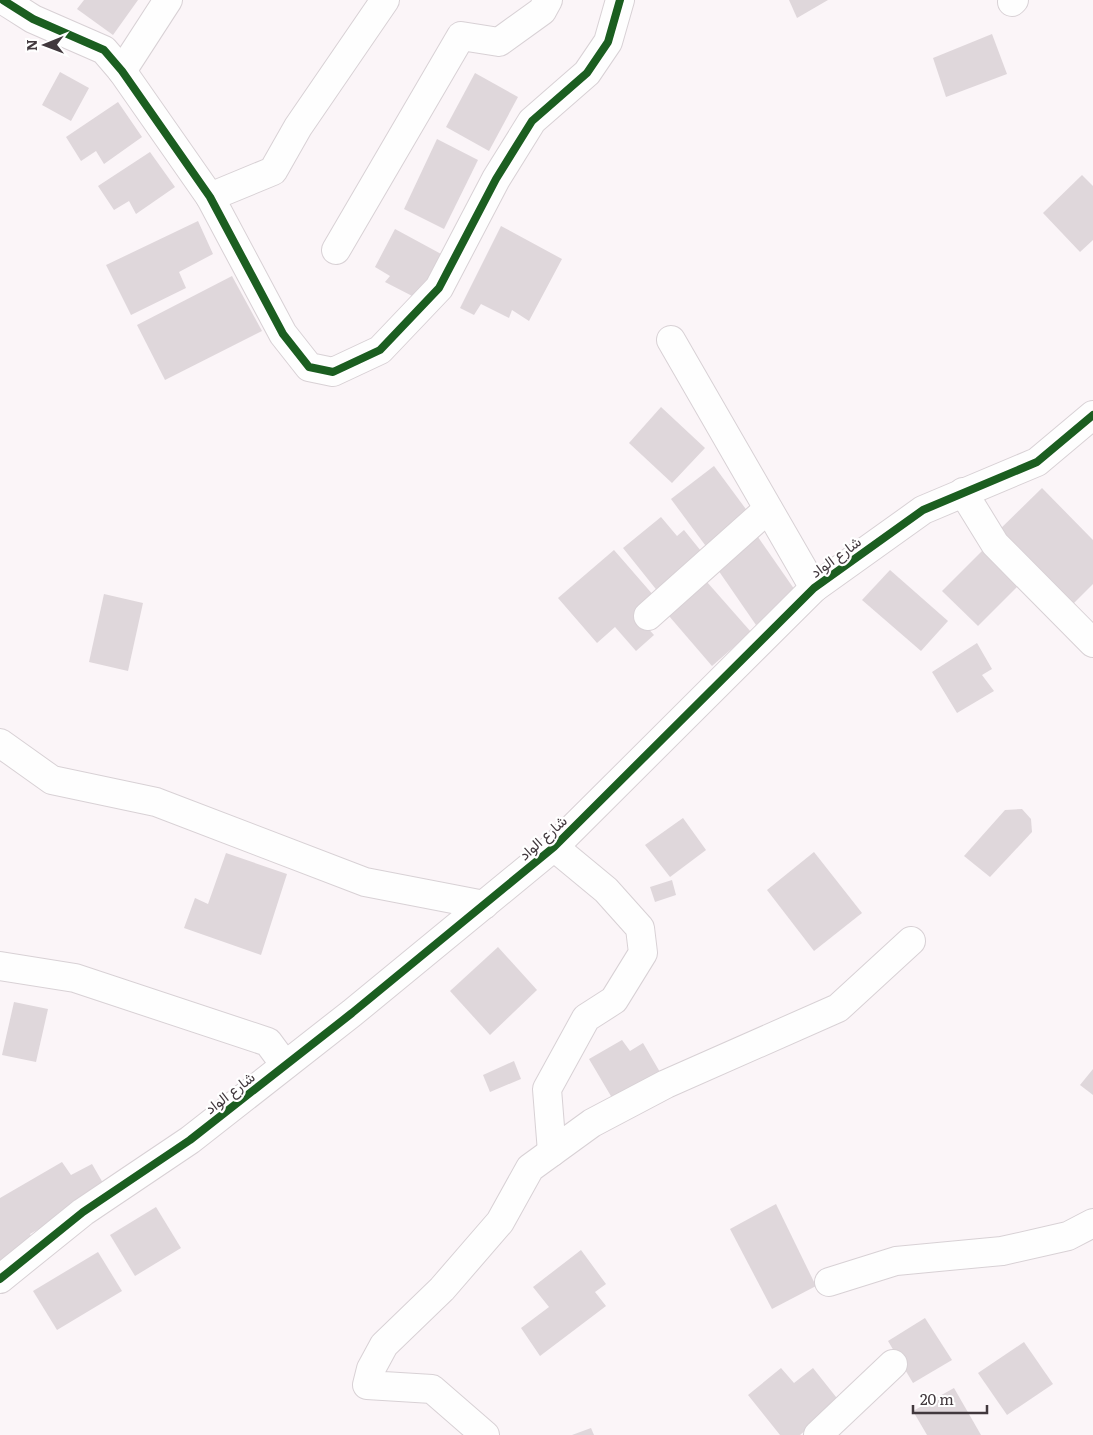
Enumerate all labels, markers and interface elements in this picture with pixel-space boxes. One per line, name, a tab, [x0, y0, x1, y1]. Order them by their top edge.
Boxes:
north arrow	[20, 20, 70, 70]
text: N	[21, 39, 41, 51]
street label: شارع الواد	[805, 529, 866, 583]
street label: شارع الواد	[513, 809, 572, 866]
street label: شارع الواد	[199, 1065, 260, 1120]
scale bar	[913, 1382, 987, 1414]
text: 20 m	[920, 1387, 954, 1410]

